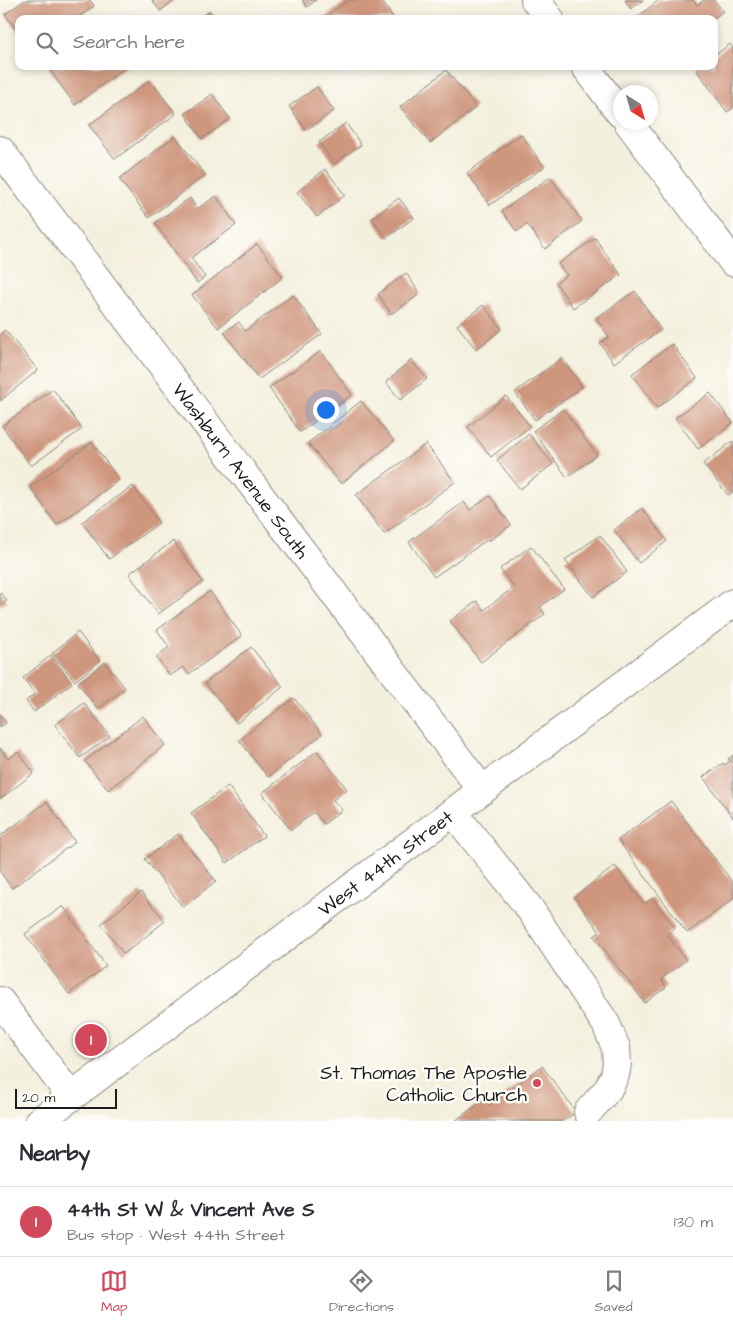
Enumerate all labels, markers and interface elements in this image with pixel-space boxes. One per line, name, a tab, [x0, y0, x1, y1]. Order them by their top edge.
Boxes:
search box	[15, 15, 718, 70]
icon: search	[33, 29, 61, 57]
text: Search here	[73, 29, 185, 56]
north arrow	[613, 85, 658, 130]
street label: Washburn Avenue South	[165, 378, 315, 565]
your location	[313, 397, 339, 423]
street label: West 44th Street	[313, 804, 459, 923]
pin: 1	[75, 1021, 107, 1059]
place label: St. Thomas The Apostle Catholic Church	[320, 1060, 528, 1109]
marker: St. Thomas The Apostle Catholic Church	[531, 1077, 543, 1089]
scale bar	[15, 1086, 118, 1109]
text: 20 m	[22, 1088, 55, 1108]
text: Nearby	[20, 1139, 90, 1168]
text: 44th St W & Vincent Ave S	[67, 1197, 314, 1224]
text: 1	[35, 1211, 37, 1233]
text: 130 m	[674, 1211, 713, 1233]
text: Bus stop · West 44th Street	[67, 1224, 285, 1246]
tab: Map	[100, 1267, 128, 1317]
tab: Directions	[329, 1267, 394, 1317]
tab: Saved	[595, 1267, 633, 1317]

